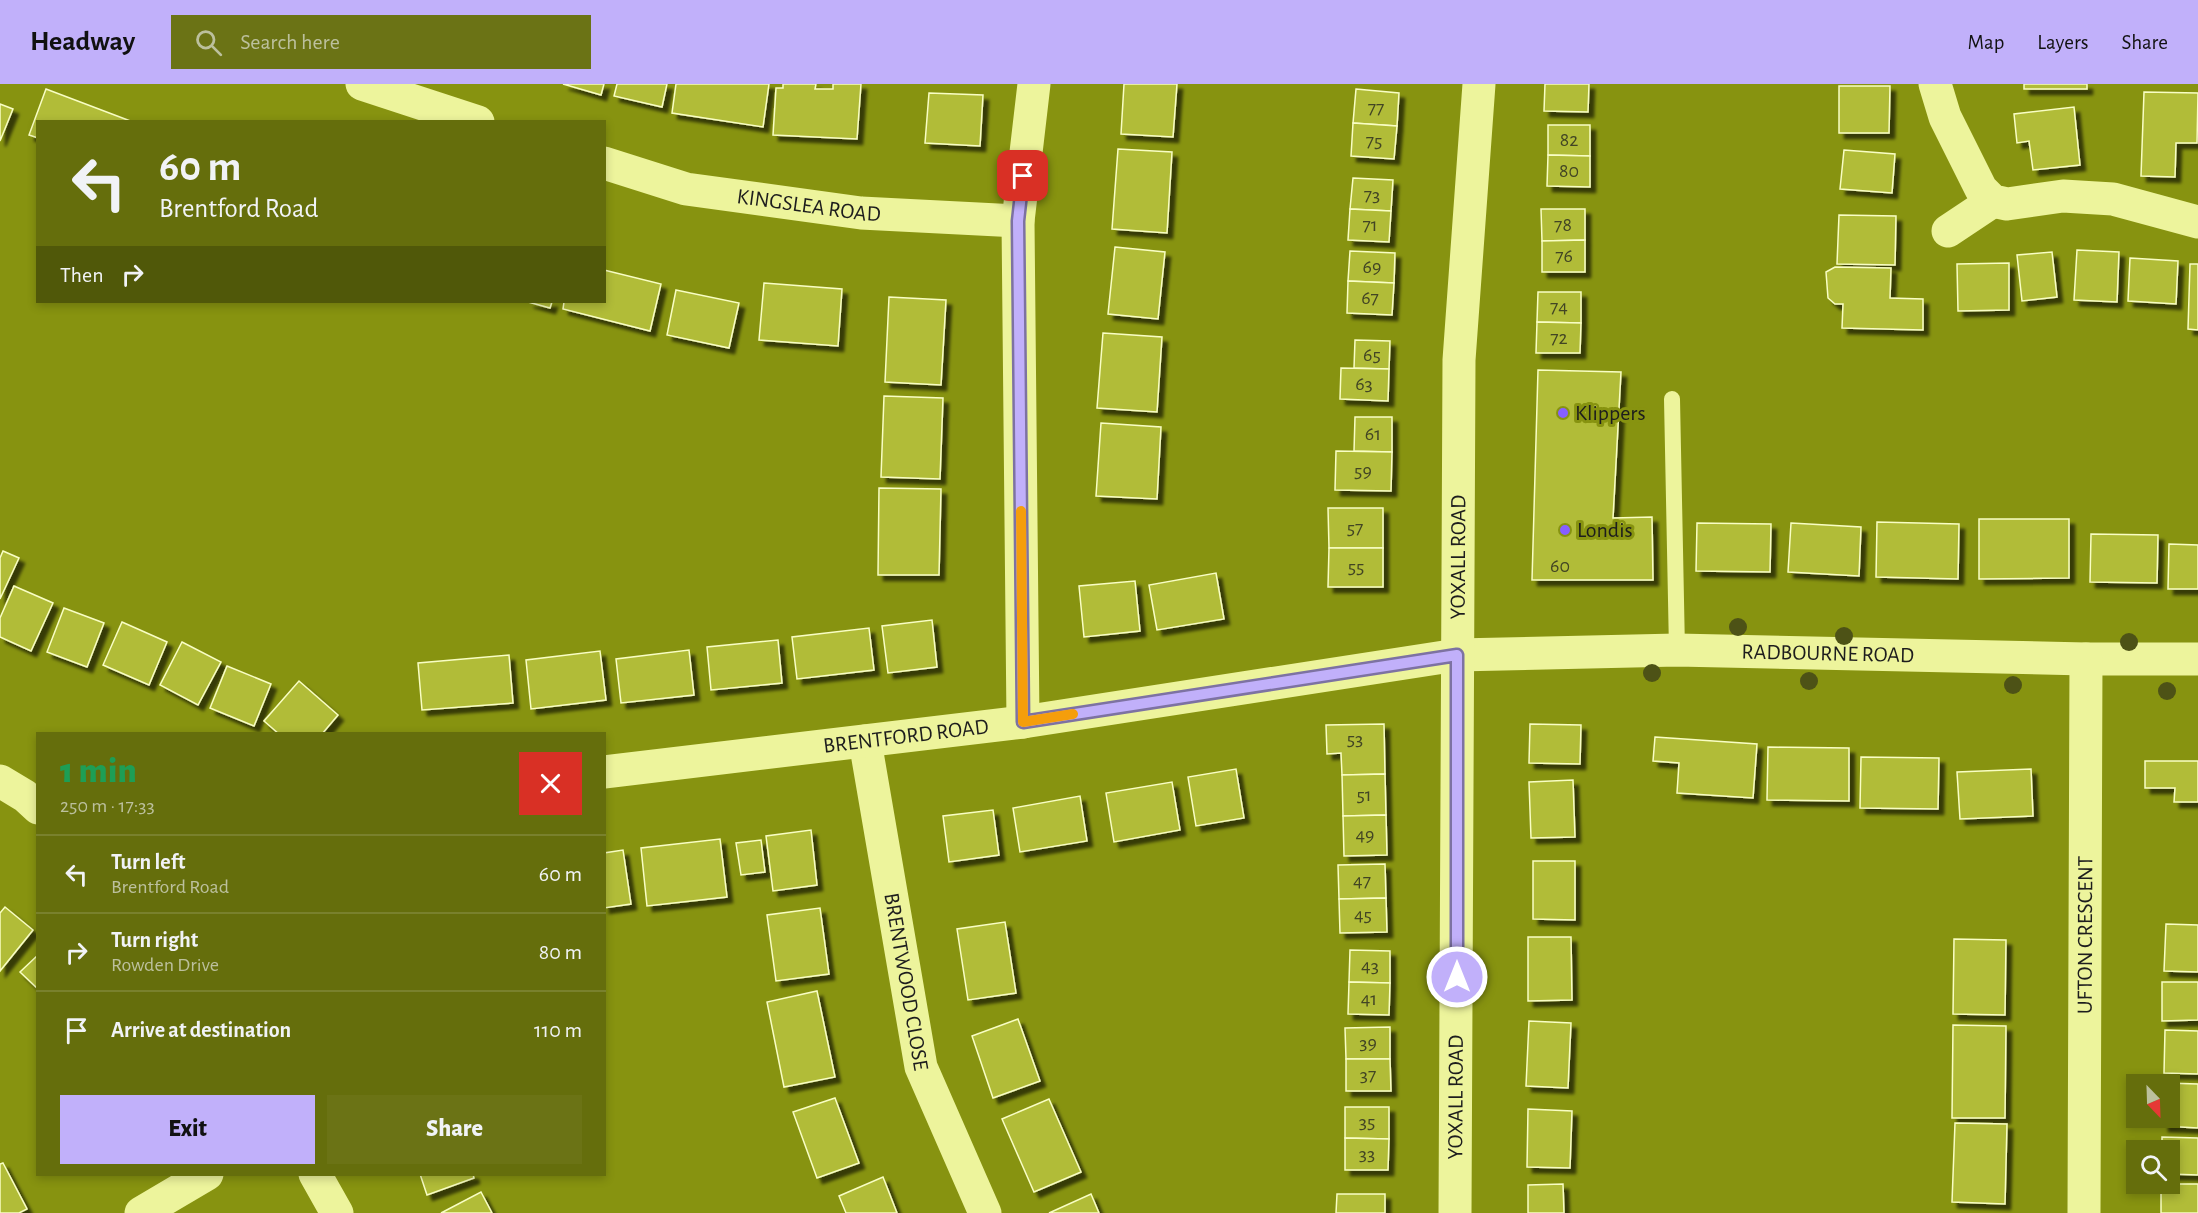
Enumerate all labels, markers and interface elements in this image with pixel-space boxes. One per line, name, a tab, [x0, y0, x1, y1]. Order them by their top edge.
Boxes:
search box	[171, 15, 591, 69]
icon: search	[192, 26, 225, 59]
text: Headway	[30, 28, 135, 56]
text: Search here	[240, 31, 340, 53]
text: Map	[1968, 32, 2004, 53]
text: Layers	[2037, 32, 2088, 53]
text: Share	[2121, 32, 2168, 53]
house number: 77	[1368, 98, 1384, 118]
house number: 82	[1560, 130, 1578, 150]
house number: 75	[1366, 131, 1382, 151]
icon: left	[60, 144, 138, 222]
text: 60 m	[159, 146, 241, 188]
pin	[997, 150, 1048, 201]
icon: arrive	[1006, 159, 1039, 192]
house number: 80	[1559, 161, 1579, 181]
street label: KINGSLEA ROAD	[736, 185, 881, 225]
house number: 73	[1364, 185, 1380, 205]
text: Brentford Road	[159, 195, 318, 222]
house number: 71	[1362, 215, 1378, 235]
house number: 78	[1554, 215, 1572, 235]
house number: 76	[1555, 246, 1573, 266]
house number: 69	[1363, 257, 1381, 277]
icon: right	[116, 258, 149, 291]
text: Then	[60, 264, 104, 286]
house number: 67	[1361, 288, 1379, 308]
house number: 74	[1550, 297, 1568, 317]
house number: 72	[1550, 328, 1568, 348]
house number: 65	[1363, 345, 1381, 365]
house number: 63	[1355, 374, 1373, 394]
place label: Klippers	[1575, 402, 1646, 424]
marker: Klippers	[1556, 406, 1570, 420]
house number: 61	[1365, 424, 1381, 444]
house number: 59	[1354, 461, 1372, 481]
street label: YOXALL ROAD	[1447, 495, 1469, 619]
house number: 57	[1347, 518, 1363, 538]
place label: Londis	[1577, 519, 1633, 541]
marker: Londis	[1558, 523, 1572, 537]
house number: 60	[1550, 556, 1570, 576]
house number: 55	[1348, 557, 1364, 577]
street label: RADBOURNE ROAD	[1741, 640, 1914, 666]
street label: BRENTFORD ROAD	[822, 715, 990, 757]
house number: 53	[1347, 729, 1363, 749]
button: close	[519, 752, 582, 815]
text: 1 min	[60, 753, 137, 789]
house number: 51	[1356, 785, 1372, 805]
text: 250 m · 17:33	[60, 796, 155, 816]
house number: 49	[1355, 825, 1375, 845]
text: Turn left	[111, 851, 185, 873]
street label: UFTON CRESCENT	[2074, 855, 2096, 1014]
icon: left	[60, 858, 93, 891]
text: 60 m	[539, 863, 582, 885]
house number: 47	[1353, 871, 1371, 891]
text: Brentford Road	[111, 877, 229, 897]
street label: BRENTWOOD CLOSE	[880, 891, 932, 1072]
house number: 45	[1354, 905, 1372, 925]
text: Turn right	[111, 929, 198, 951]
icon: right	[60, 936, 93, 969]
text: 80 m	[539, 941, 582, 963]
position arrow	[1425, 945, 1489, 1009]
text: Rowden Drive	[111, 955, 219, 975]
house number: 43	[1361, 956, 1379, 976]
house number: 41	[1361, 989, 1377, 1009]
icon: arrive	[60, 1014, 93, 1047]
text: Arrive at destination	[111, 1019, 291, 1041]
text: 110 m	[534, 1019, 582, 1041]
house number: 39	[1359, 1033, 1377, 1053]
street label: YOXALL ROAD	[1444, 1035, 1467, 1159]
house number: 37	[1360, 1065, 1376, 1085]
north arrow	[2126, 1074, 2180, 1128]
map controls	[2126, 1074, 2180, 1194]
button: Exit	[60, 1095, 315, 1164]
button: Share	[327, 1095, 582, 1164]
house number: 35	[1359, 1112, 1375, 1132]
button: search	[2126, 1140, 2180, 1194]
house number: 33	[1359, 1144, 1375, 1164]

